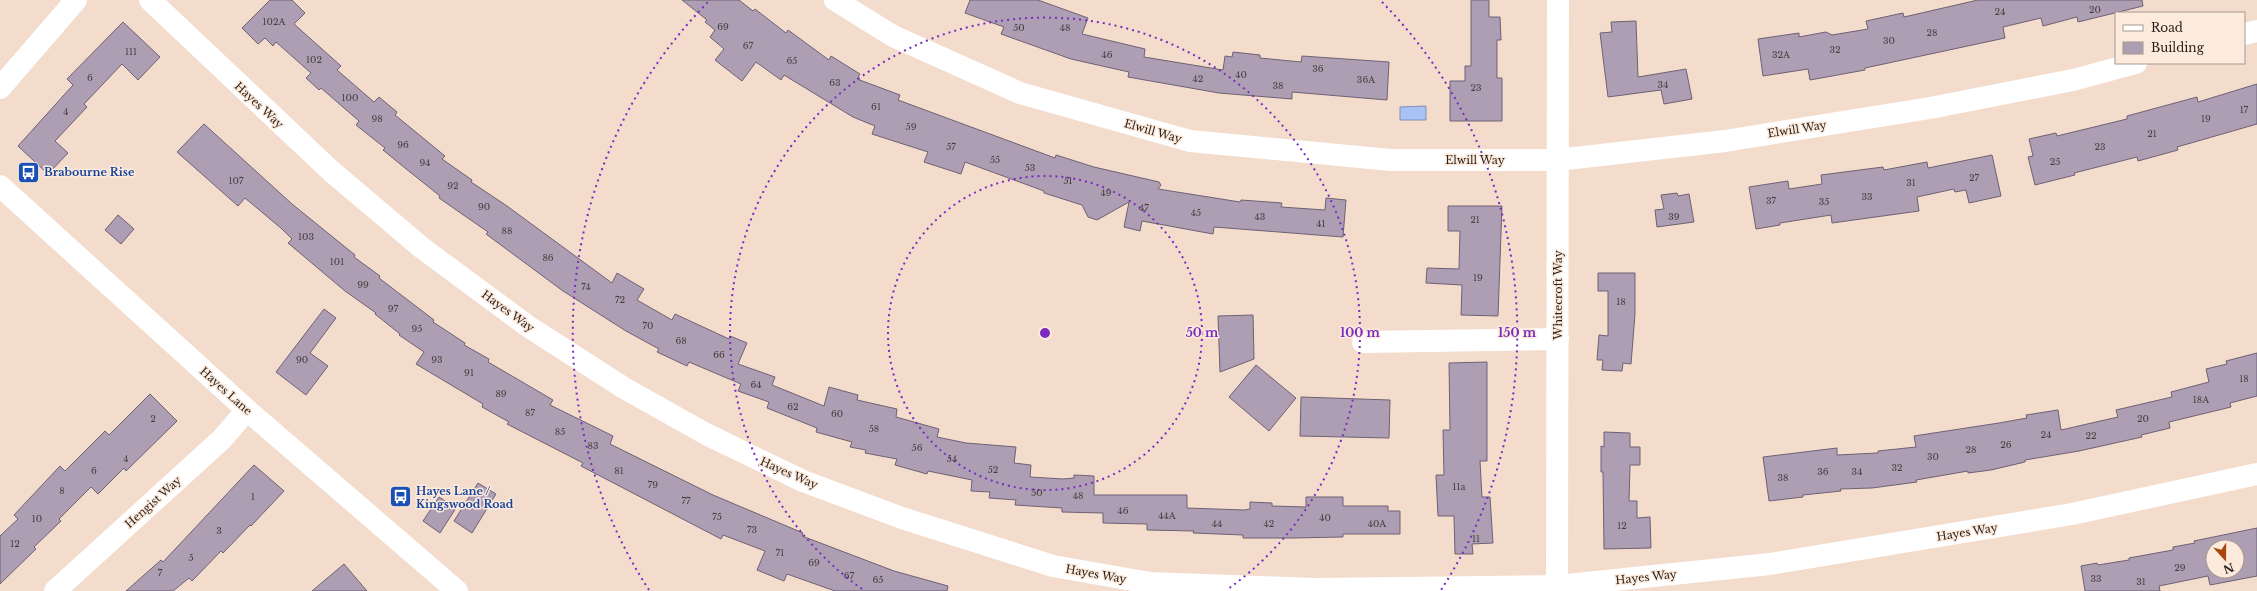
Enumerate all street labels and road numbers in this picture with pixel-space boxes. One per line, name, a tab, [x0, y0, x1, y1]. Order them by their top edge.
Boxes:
street label: Hayes Way	[232, 79, 286, 131]
street label: Elwill Way	[1123, 116, 1183, 146]
street label: Elwill Way	[1767, 117, 1827, 141]
street label: Elwill Way	[1445, 153, 1505, 167]
street label: Whitecroft Way	[1551, 250, 1565, 341]
street label: Hayes Way	[479, 287, 537, 335]
street label: Hayes Lane	[197, 364, 255, 418]
street label: Hayes Way	[758, 454, 820, 492]
street label: Hengist Way	[122, 473, 184, 531]
street label: Hayes Way	[1935, 520, 1999, 544]
street label: Hayes Way	[1064, 562, 1128, 586]
street label: Hayes Way	[1615, 567, 1677, 587]

